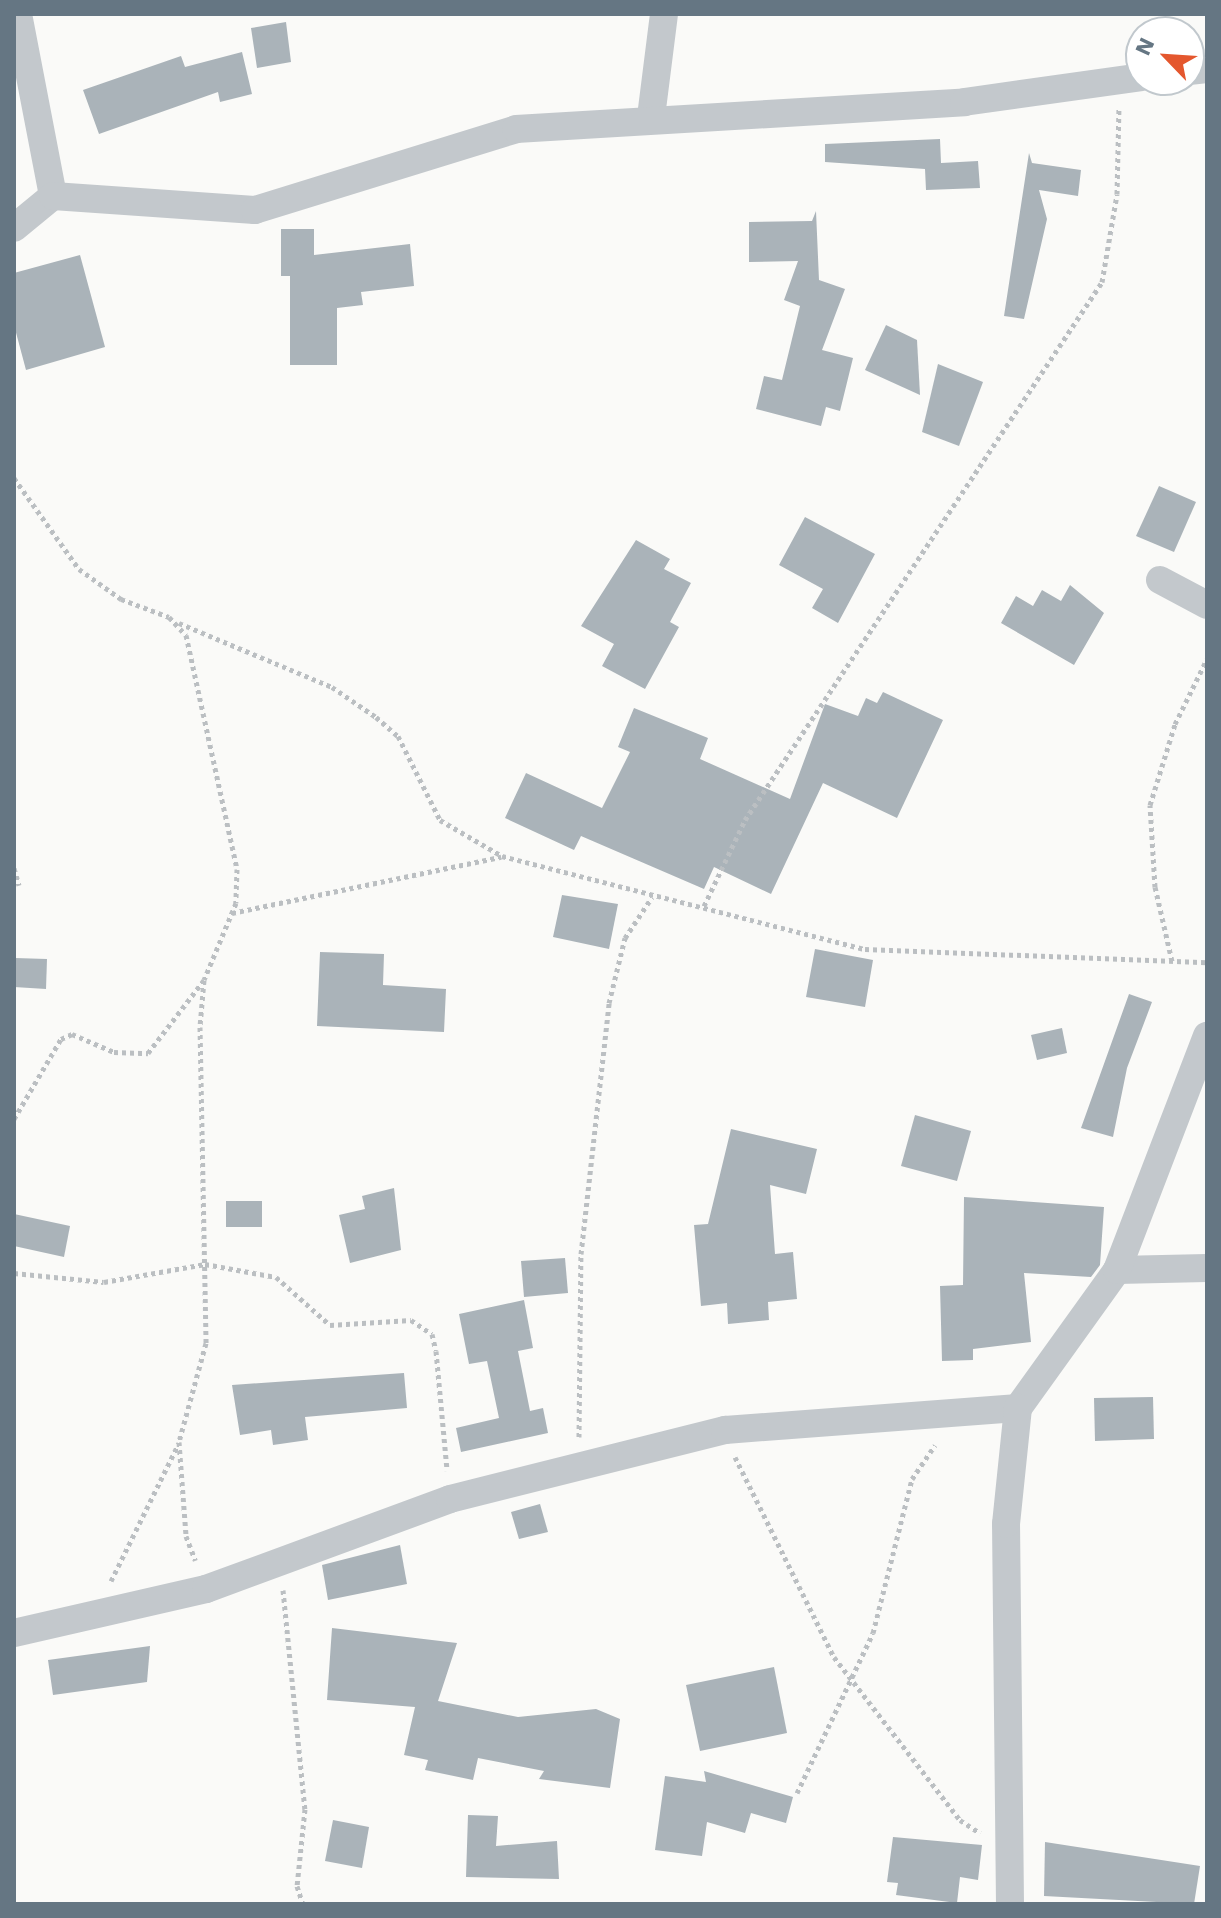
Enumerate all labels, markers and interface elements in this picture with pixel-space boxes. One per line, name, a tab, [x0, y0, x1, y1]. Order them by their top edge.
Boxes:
north arrow	[1125, 16, 1205, 96]
text: N	[1130, 34, 1159, 59]

